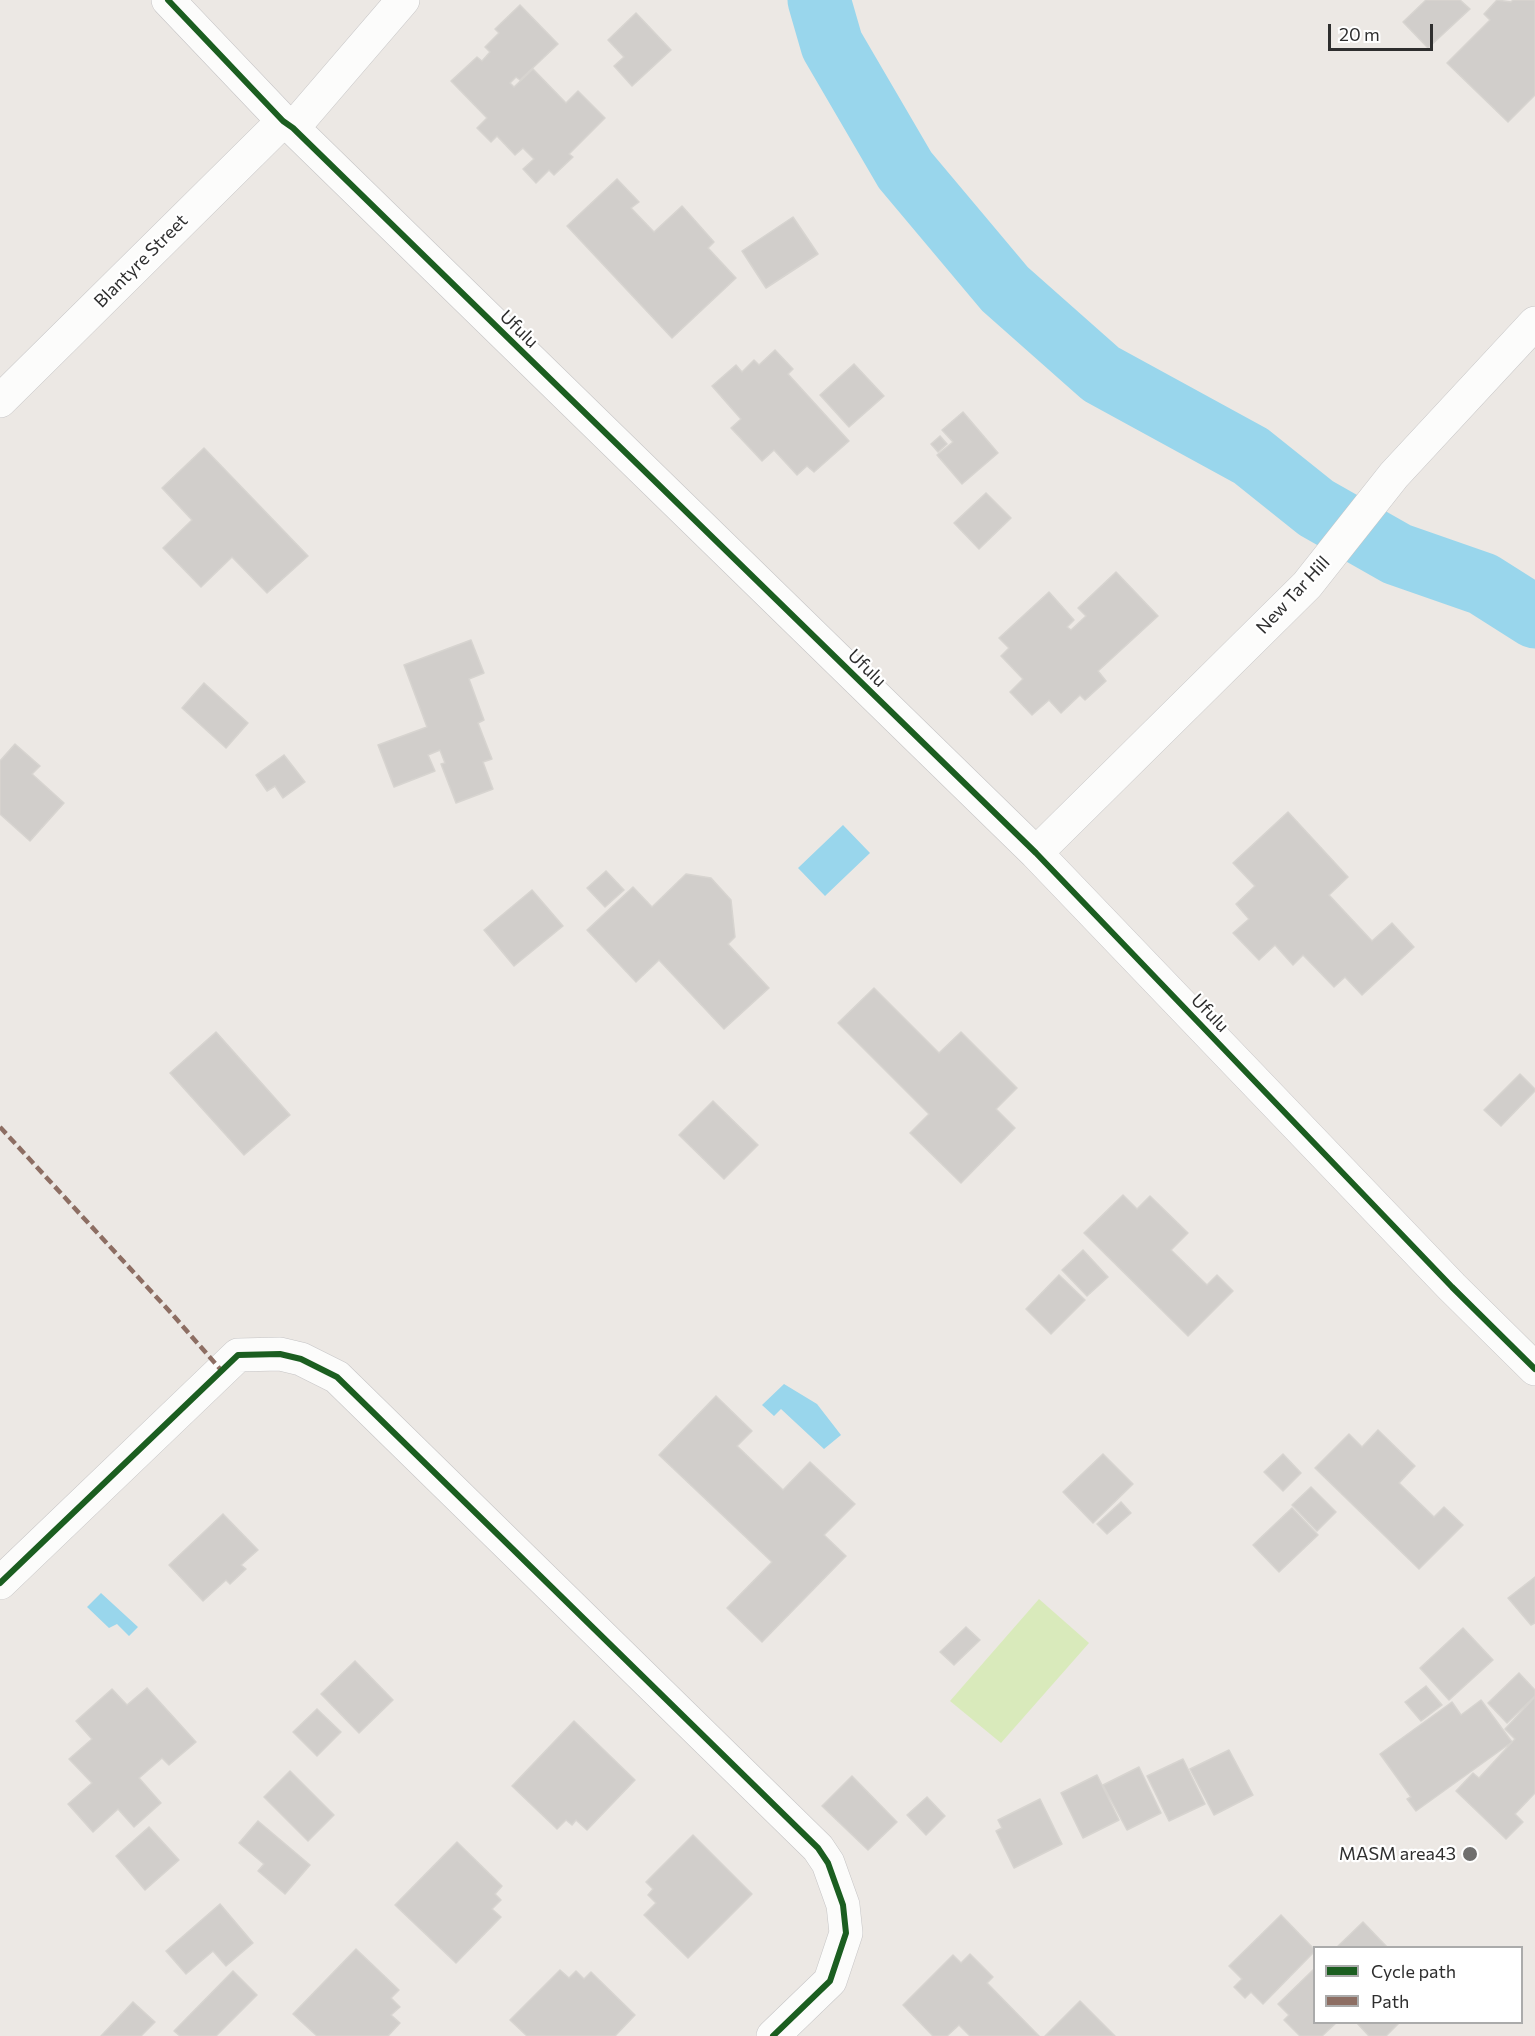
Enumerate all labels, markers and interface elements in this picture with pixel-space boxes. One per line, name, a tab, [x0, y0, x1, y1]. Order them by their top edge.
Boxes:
scale bar	[1331, 12, 1436, 50]
text: 20 m	[1339, 23, 1380, 45]
street label: Blantyre Street	[90, 210, 192, 312]
street label: Ufulu	[495, 306, 543, 352]
street label: New Tar Hill	[1252, 552, 1334, 638]
street label: Ufulu	[843, 645, 891, 691]
street label: Ufulu	[1187, 989, 1233, 1037]
place label: MASM area43	[1339, 1843, 1456, 1865]
marker: MASM area43	[1461, 1845, 1479, 1863]
legend	[1313, 1946, 1523, 2024]
text: Cycle path	[1371, 1960, 1456, 1982]
text: Path	[1371, 1990, 1409, 2012]

